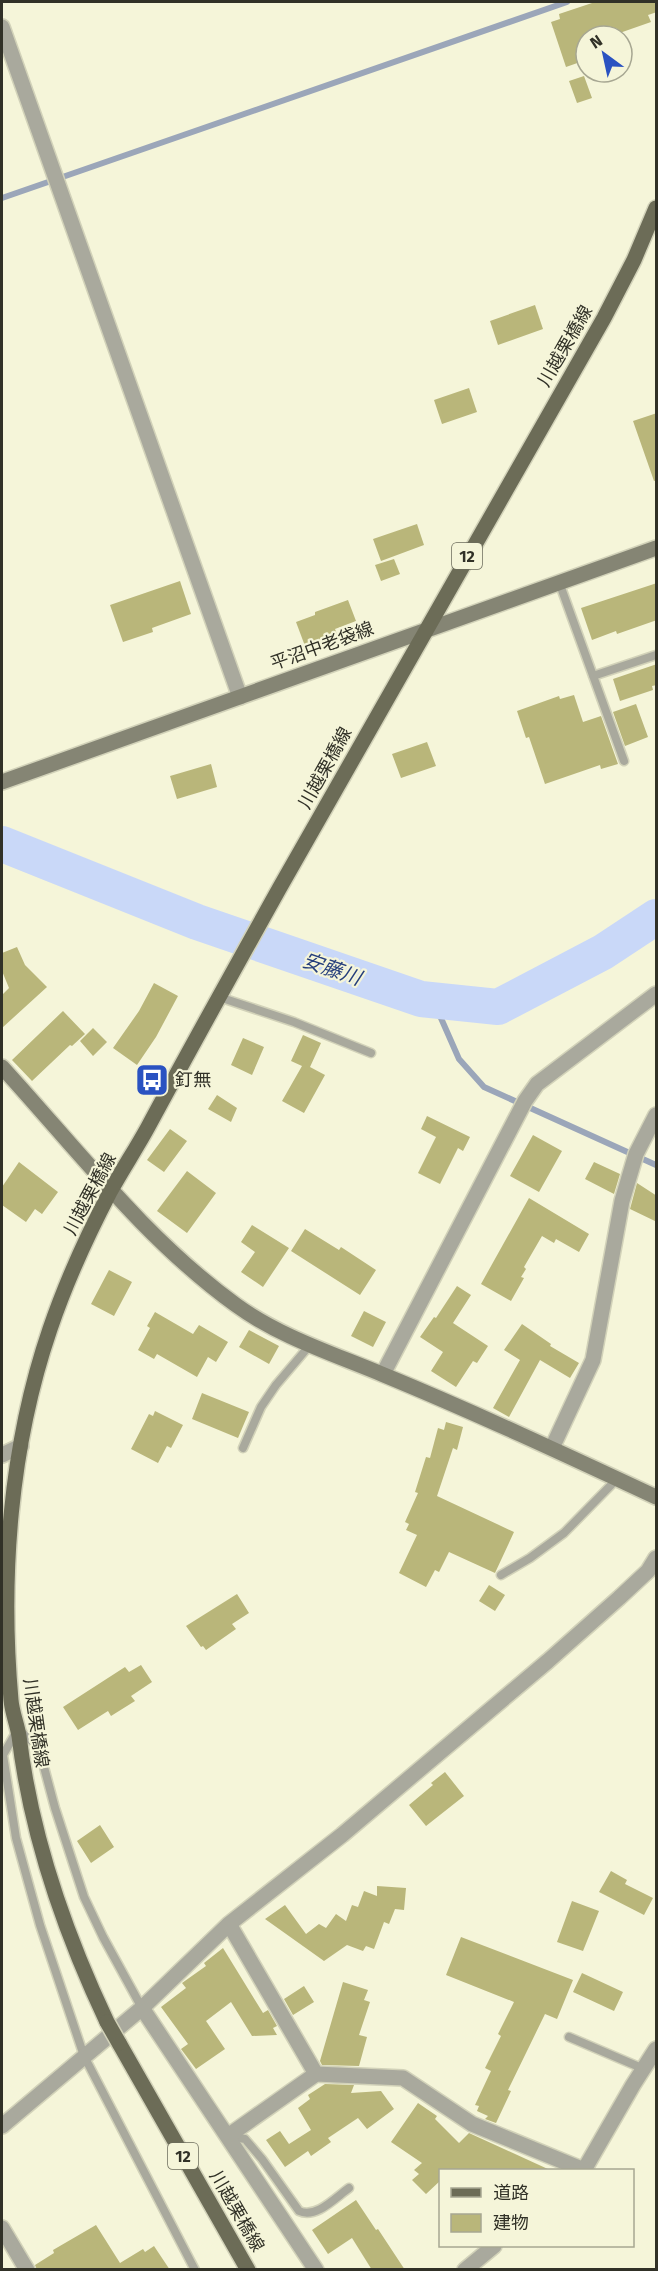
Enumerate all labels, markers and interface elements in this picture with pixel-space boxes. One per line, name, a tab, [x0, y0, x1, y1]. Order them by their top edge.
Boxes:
north arrow	[574, 24, 634, 84]
text: N	[586, 31, 606, 53]
street label: 川越栗橋線	[533, 302, 597, 390]
road number: 12	[452, 543, 482, 569]
street label: 平沼中老袋線	[267, 617, 377, 675]
street label: 川越栗橋線	[294, 723, 356, 813]
water label: 安藤川	[300, 948, 366, 991]
bus stop icon: 釘無	[134, 1062, 170, 1098]
place label: 釘無	[175, 1069, 211, 1091]
street label: 川越栗橋線	[59, 1149, 121, 1239]
street label: 川越栗橋線	[19, 1677, 53, 1769]
road number: 12	[168, 2143, 198, 2169]
street label: 川越栗橋線	[205, 2167, 269, 2255]
legend	[439, 2169, 634, 2247]
text: 道路	[493, 2182, 529, 2204]
text: 建物	[493, 2212, 529, 2234]

